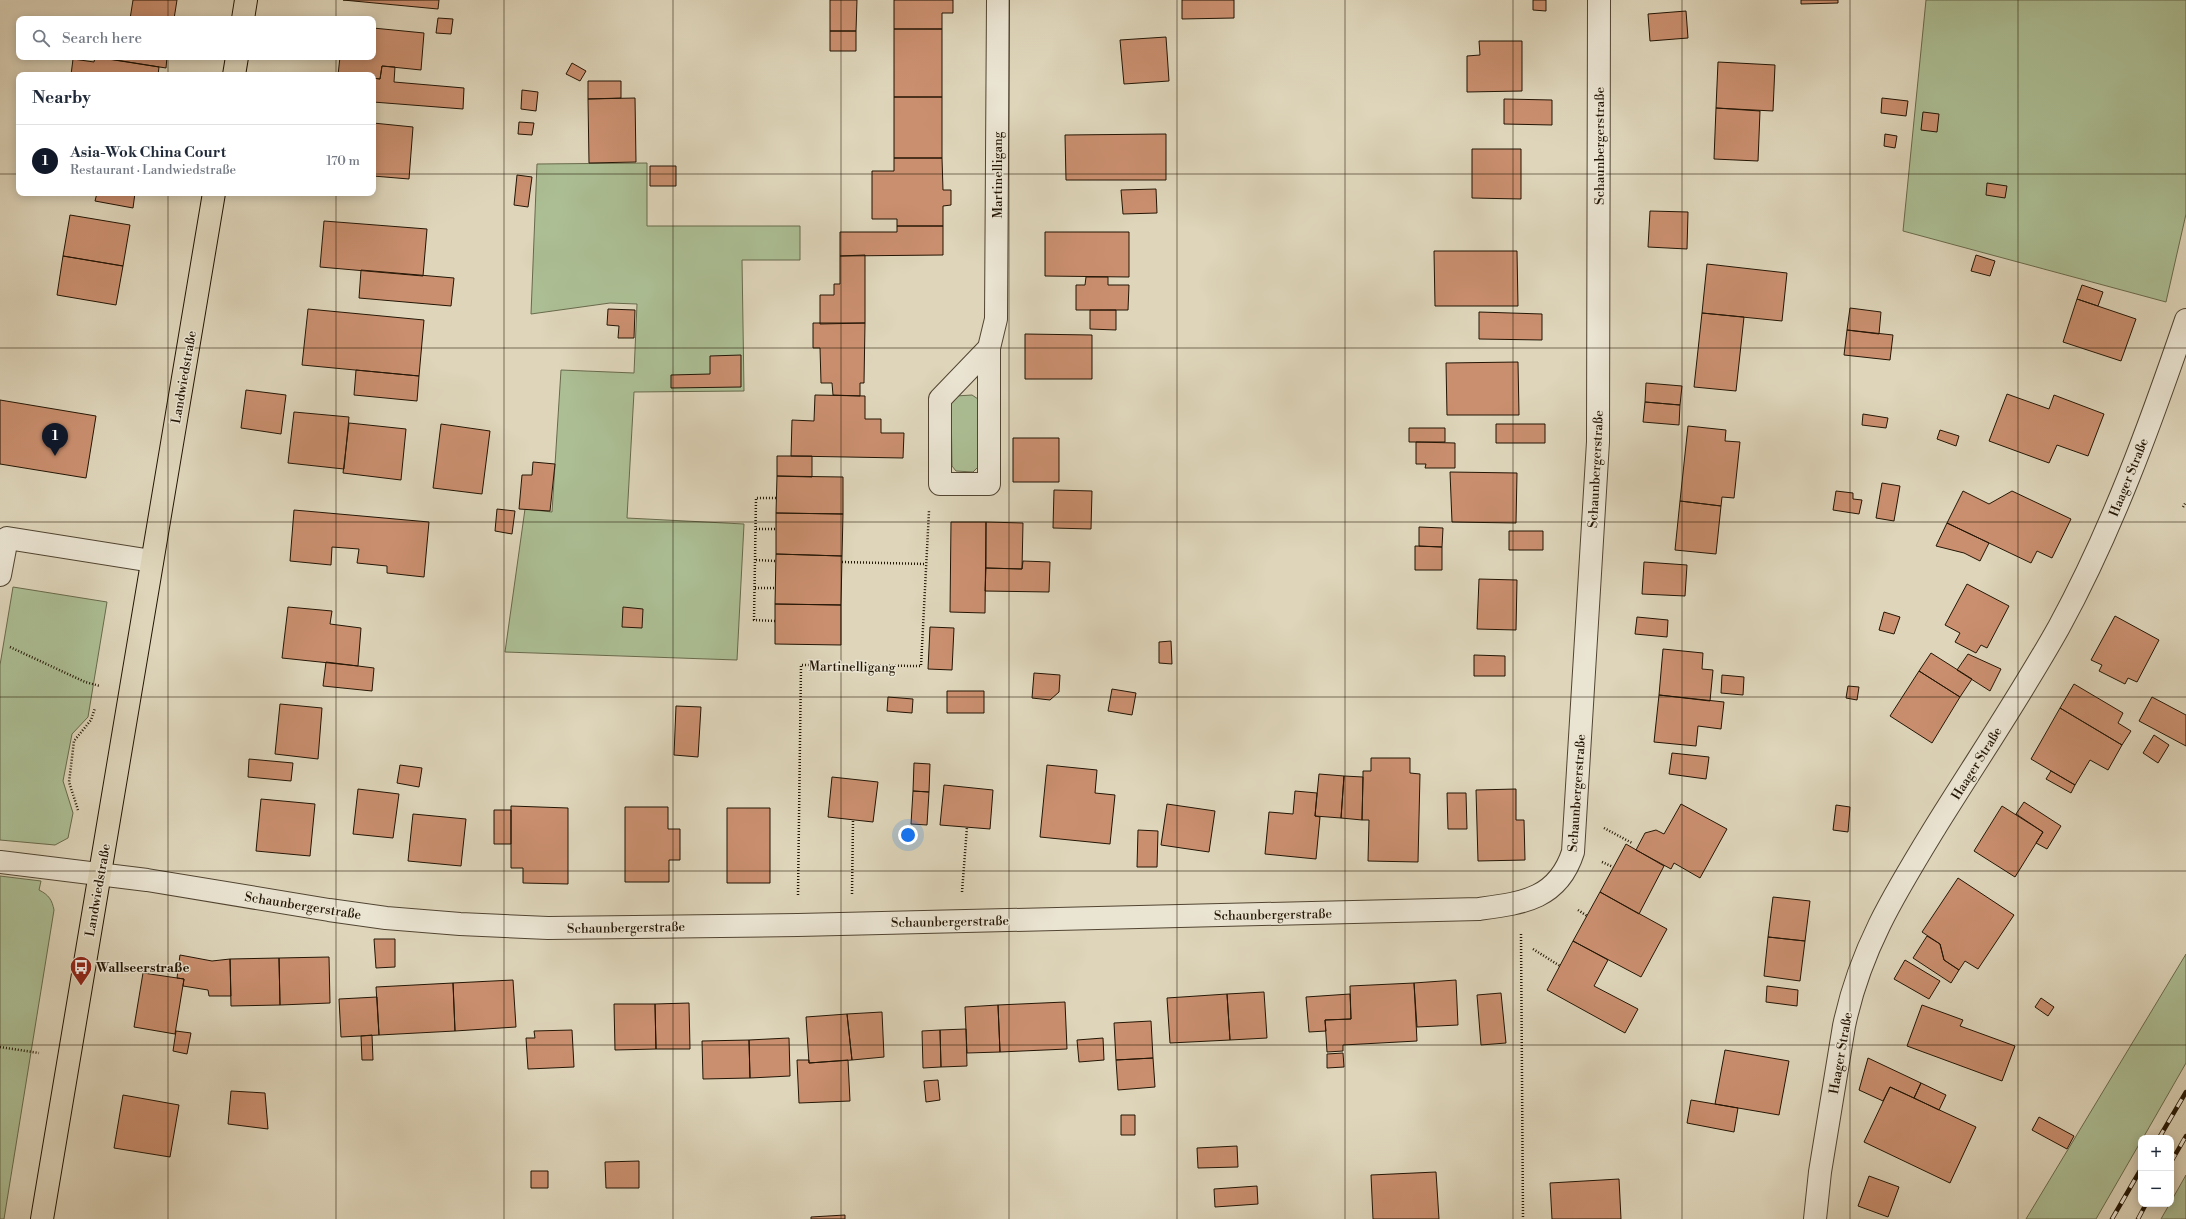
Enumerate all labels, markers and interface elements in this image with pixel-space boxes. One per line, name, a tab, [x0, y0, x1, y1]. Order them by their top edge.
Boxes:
search box	[16, 16, 376, 60]
icon: search	[30, 27, 52, 49]
text: Search here	[62, 29, 142, 48]
text: Nearby	[32, 87, 91, 109]
street label: Schaunbergerstraße	[1592, 87, 1608, 205]
street label: Martinelligang	[990, 131, 1006, 219]
text: Asia-Wok China Court	[70, 143, 226, 162]
text: 1	[42, 153, 48, 169]
text: 170 m	[326, 153, 360, 169]
text: Restaurant · Landwiedstraße	[70, 162, 236, 178]
street label: Landwiedstraße	[168, 329, 200, 425]
street label: Schaunbergerstraße	[1585, 409, 1607, 528]
pin: 1	[42, 423, 68, 456]
street label: Haager Straße	[2106, 435, 2152, 519]
street label: Martinelligang	[808, 658, 896, 676]
street label: Haager Straße	[1948, 724, 2006, 803]
street label: Schaunbergerstraße	[1565, 733, 1589, 853]
your location	[898, 825, 918, 845]
street label: Landwiedstraße	[82, 842, 114, 938]
street label: Schaunbergerstraße	[243, 889, 363, 923]
street label: Schaunbergerstraße	[1214, 906, 1333, 924]
street label: Schaunbergerstraße	[891, 913, 1010, 931]
street label: Schaunbergerstraße	[567, 919, 686, 937]
bus stop icon: Wallseerstraße	[68, 954, 94, 987]
place label: Wallseerstraße	[95, 960, 189, 976]
street label: Haager Straße	[1826, 1010, 1856, 1095]
map controls	[2138, 1135, 2174, 1207]
button: +	[2138, 1135, 2174, 1171]
button: −	[2138, 1171, 2174, 1207]

